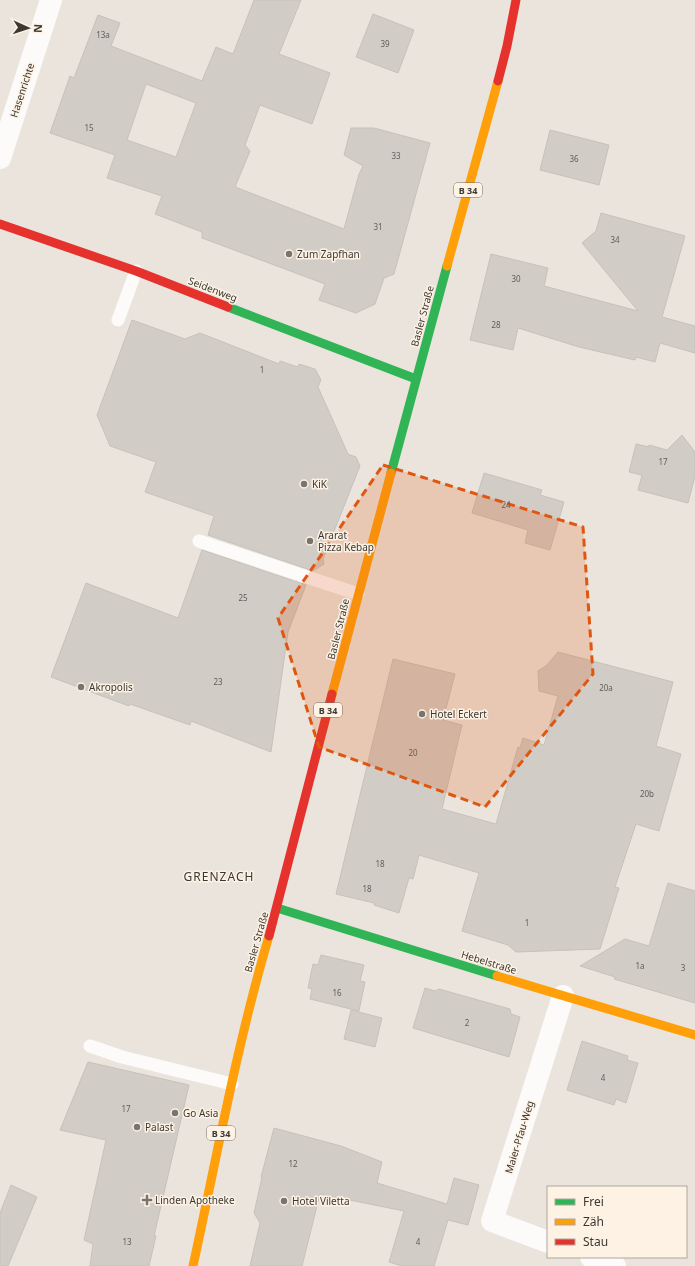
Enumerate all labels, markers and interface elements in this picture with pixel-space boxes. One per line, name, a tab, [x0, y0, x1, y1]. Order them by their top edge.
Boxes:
north arrow	[8, 8, 48, 48]
text: N	[31, 24, 46, 33]
house number: 13a	[96, 29, 110, 40]
house number: 39	[380, 38, 390, 49]
street label: Hasenrichte	[7, 61, 38, 119]
house number: 15	[84, 122, 94, 133]
house number: 33	[391, 150, 401, 161]
house number: 36	[569, 153, 579, 164]
road number: B 34	[454, 183, 482, 197]
house number: 31	[373, 221, 383, 232]
house number: 34	[610, 234, 620, 245]
place label: Zum Zapfhan	[297, 247, 360, 261]
marker: Zum Zapfhan	[284, 249, 294, 259]
street label: Seidenweg	[187, 273, 239, 305]
house number: 30	[511, 273, 521, 284]
street label: Basler Straße	[407, 284, 437, 348]
house number: 28	[491, 319, 501, 330]
house number: 1	[260, 364, 264, 375]
house number: 17	[658, 456, 668, 467]
place label: KiK	[312, 477, 328, 491]
marker: KiK	[299, 479, 309, 489]
house number: 24	[501, 499, 511, 510]
place label: Ararat Pizza Kebap	[318, 528, 374, 554]
marker: Ararat Pizza Kebap	[305, 536, 315, 546]
house number: 25	[238, 592, 248, 603]
street label: Basler Straße	[324, 597, 352, 661]
house number: 23	[213, 676, 223, 687]
place label: Akropolis	[89, 680, 133, 694]
marker: Akropolis	[76, 682, 86, 692]
house number: 20a	[599, 682, 613, 693]
road number: B 34	[314, 703, 342, 717]
place label: Hotel Eckert	[430, 707, 487, 721]
marker: Hotel Eckert	[417, 709, 427, 719]
house number: 20	[408, 747, 418, 758]
house number: 20b	[640, 788, 654, 799]
house number: 18	[375, 858, 385, 869]
district label: GRENZACH	[184, 868, 254, 885]
house number: 18	[362, 883, 372, 894]
street label: Basler Straße	[241, 910, 271, 974]
house number: 1	[525, 917, 529, 928]
street label: Hebelstraße	[460, 947, 519, 977]
house number: 1a	[635, 960, 645, 971]
house number: 3	[681, 962, 686, 973]
house number: 16	[332, 987, 342, 998]
house number: 2	[465, 1017, 470, 1028]
house number: 4	[601, 1072, 606, 1083]
street label: Maier-Pfau-Weg	[501, 1099, 537, 1175]
house number: 17	[121, 1103, 131, 1114]
place label: Go Asia	[183, 1106, 218, 1120]
marker: Go Asia	[170, 1108, 180, 1118]
place label: Palast	[145, 1120, 174, 1134]
marker: Palast	[132, 1122, 142, 1132]
road number: B 34	[207, 1126, 235, 1140]
house number: 12	[288, 1158, 298, 1169]
legend	[547, 1186, 687, 1258]
place label: Linden Apotheke	[155, 1193, 235, 1207]
text: Frei	[583, 1193, 604, 1210]
place label: Hotel Viletta	[292, 1194, 350, 1208]
marker: Linden Apotheke	[142, 1195, 152, 1205]
marker: Hotel Viletta	[279, 1196, 289, 1206]
text: Zäh	[583, 1213, 604, 1230]
text: Stau	[583, 1233, 608, 1250]
house number: 13	[122, 1236, 132, 1247]
house number: 4	[416, 1236, 421, 1247]

